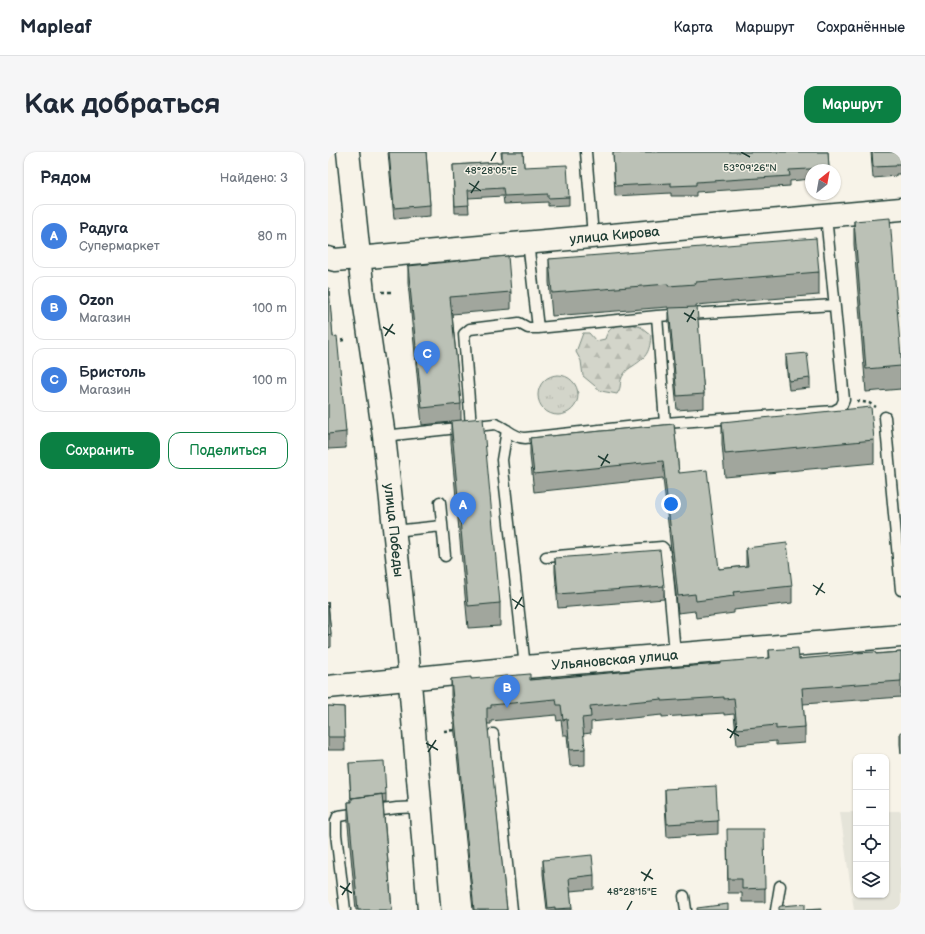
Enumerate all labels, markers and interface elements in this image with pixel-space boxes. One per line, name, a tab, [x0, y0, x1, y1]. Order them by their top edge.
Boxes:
text: Mapleaf	[20, 16, 92, 39]
text: Карта	[674, 19, 713, 36]
text: Маршрут	[735, 19, 795, 36]
text: Сохранённые	[817, 19, 905, 36]
button: Маршрут	[804, 86, 901, 123]
text: Как добраться	[24, 88, 221, 121]
text: 53°09'26"N	[723, 162, 777, 174]
north arrow	[805, 164, 841, 200]
text: 48°28'05"E	[465, 165, 518, 177]
text: Рядом	[40, 168, 91, 188]
text: Найдено: 3	[220, 170, 288, 186]
text: Радуга	[79, 219, 128, 238]
street label: улица Кирова	[569, 222, 661, 247]
text: A	[50, 228, 58, 244]
text: 80 m	[258, 228, 287, 244]
text: Супермаркет	[79, 238, 160, 254]
text: Ozon	[79, 291, 114, 310]
text: B	[49, 300, 59, 316]
text: 100 m	[252, 300, 287, 316]
text: Магазин	[79, 310, 131, 326]
pin: C	[414, 341, 440, 374]
text: Бристоль	[79, 363, 146, 382]
text: C	[49, 372, 59, 388]
text: 100 m	[252, 372, 287, 388]
text: Магазин	[79, 382, 131, 398]
button: Сохранить	[40, 432, 160, 469]
button: Поделиться	[168, 432, 288, 469]
street label: улица Победы	[381, 482, 408, 578]
pin: A	[450, 492, 476, 525]
your location	[661, 494, 681, 514]
street label: Ульяновская улица	[551, 646, 679, 673]
pin: B	[494, 675, 520, 708]
map controls	[853, 754, 889, 898]
button: +	[853, 754, 889, 790]
button: −	[853, 790, 889, 826]
button: locate	[853, 826, 889, 862]
button: layers	[853, 862, 889, 898]
text: 48°28'15"E	[607, 886, 658, 898]

